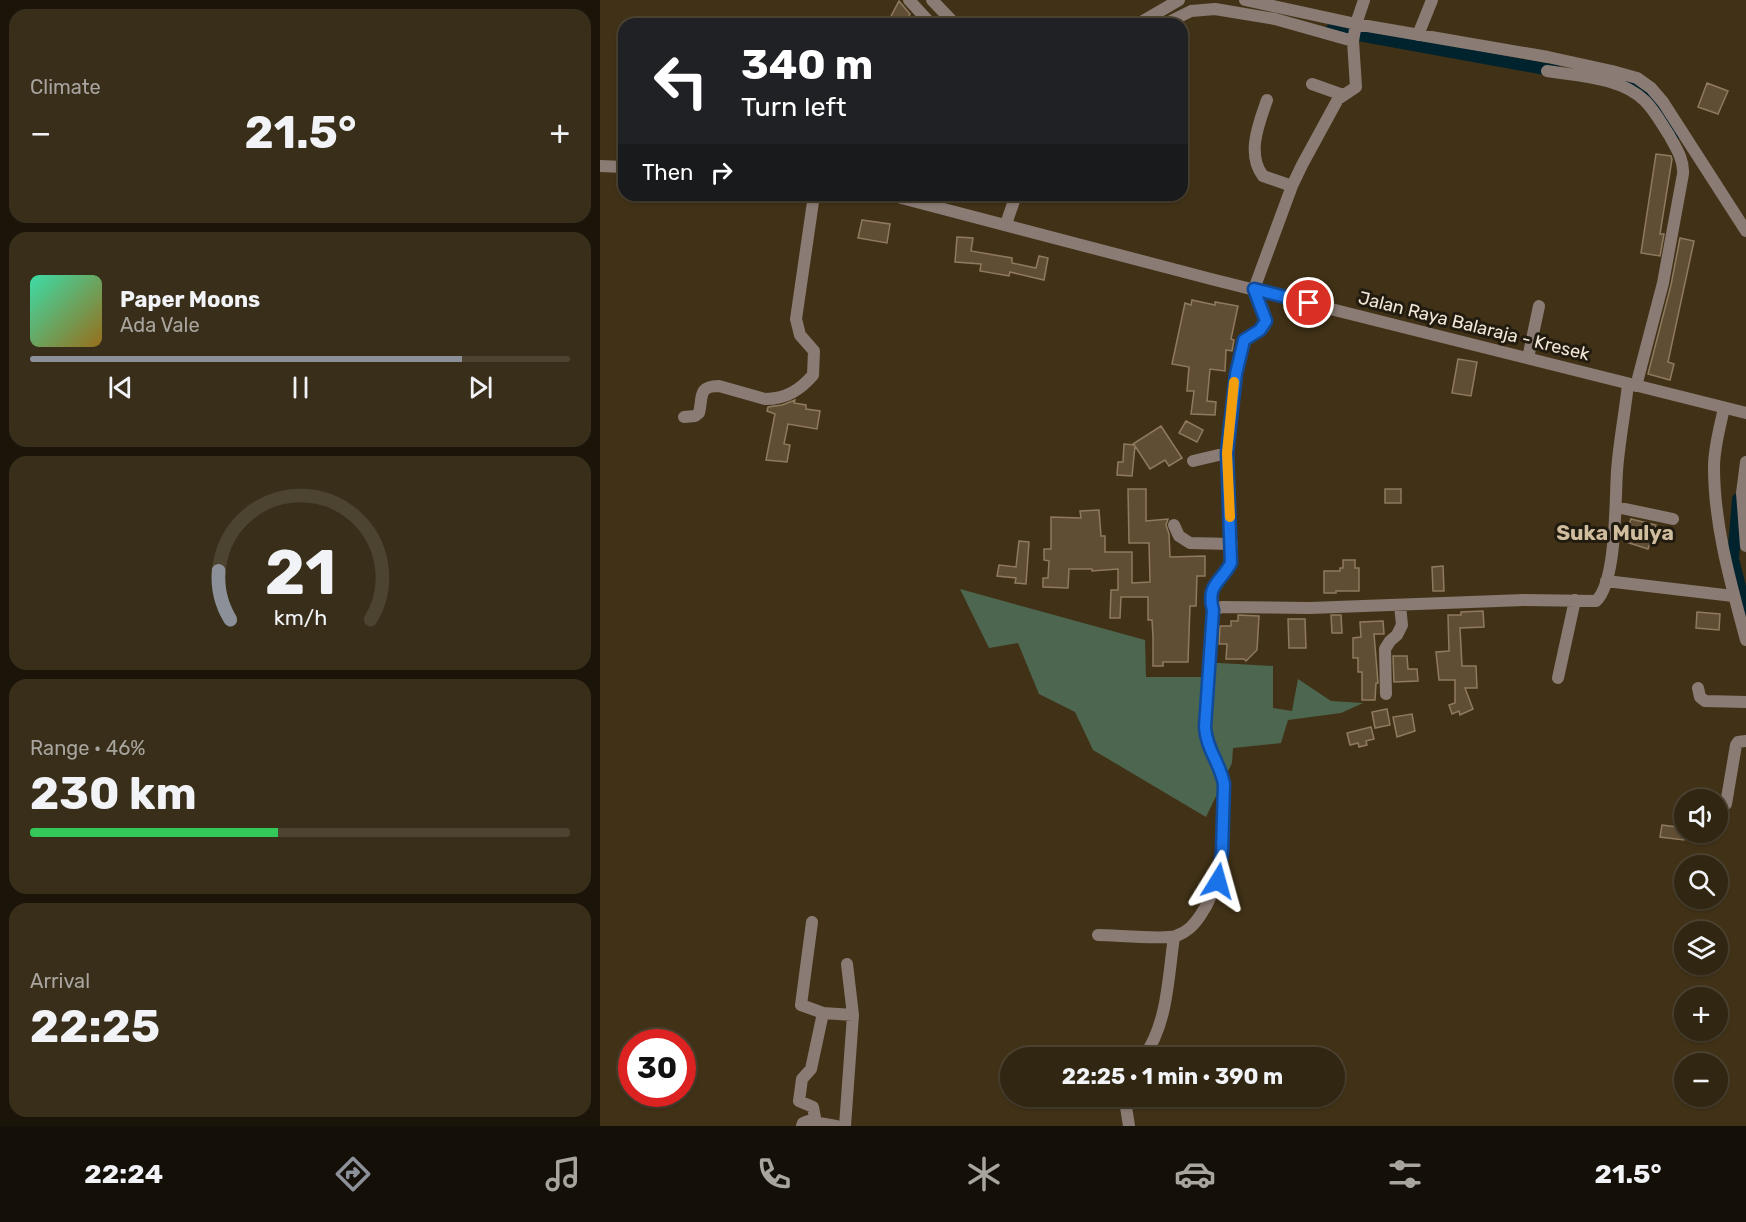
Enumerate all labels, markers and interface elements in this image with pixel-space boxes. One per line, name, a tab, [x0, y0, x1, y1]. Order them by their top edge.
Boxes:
text: 340 m	[741, 40, 873, 90]
icon: left	[642, 42, 720, 120]
text: Climate	[30, 75, 101, 99]
text: Turn left	[741, 91, 846, 123]
text: 21.5°	[244, 106, 356, 159]
text: −	[30, 113, 51, 152]
text: +	[549, 113, 570, 152]
icon: right	[705, 156, 738, 189]
text: Then	[642, 159, 693, 186]
pin	[1283, 277, 1334, 328]
text: Paper Moons	[120, 286, 260, 313]
icon: arrive	[1292, 286, 1325, 319]
street label: Jalan Raya Balaraja - Kresek	[1356, 287, 1593, 366]
text: Ada Vale	[120, 313, 200, 337]
icon: previous	[104, 371, 137, 404]
icon: pause	[284, 371, 317, 404]
icon: next	[464, 371, 497, 404]
district label: Suka Mulya	[1556, 520, 1674, 545]
text: 21	[264, 536, 336, 610]
text: km/h	[273, 605, 327, 630]
text: Range · 46%	[30, 736, 146, 760]
text: 230 km	[30, 767, 197, 820]
map controls	[1674, 789, 1728, 1107]
button: sound	[1674, 789, 1728, 843]
position arrow	[1186, 849, 1250, 913]
button: search	[1674, 855, 1728, 909]
button: layers	[1674, 921, 1728, 975]
text: Arrival	[30, 969, 90, 993]
button: +	[1674, 987, 1728, 1041]
text: 22:25	[30, 1000, 160, 1053]
speed limit sign: 30	[618, 1029, 696, 1107]
button: −	[1674, 1053, 1728, 1107]
text: 22:25 · 1 min · 390 m	[1062, 1063, 1283, 1090]
icon: directions	[332, 1153, 374, 1195]
icon: music	[542, 1153, 584, 1195]
icon: phone	[753, 1153, 795, 1195]
icon: climate	[963, 1153, 1005, 1195]
icon: car	[1174, 1153, 1216, 1195]
icon: filters	[1384, 1153, 1426, 1195]
text: 22:24	[84, 1158, 163, 1190]
text: 21.5°	[1594, 1158, 1662, 1190]

